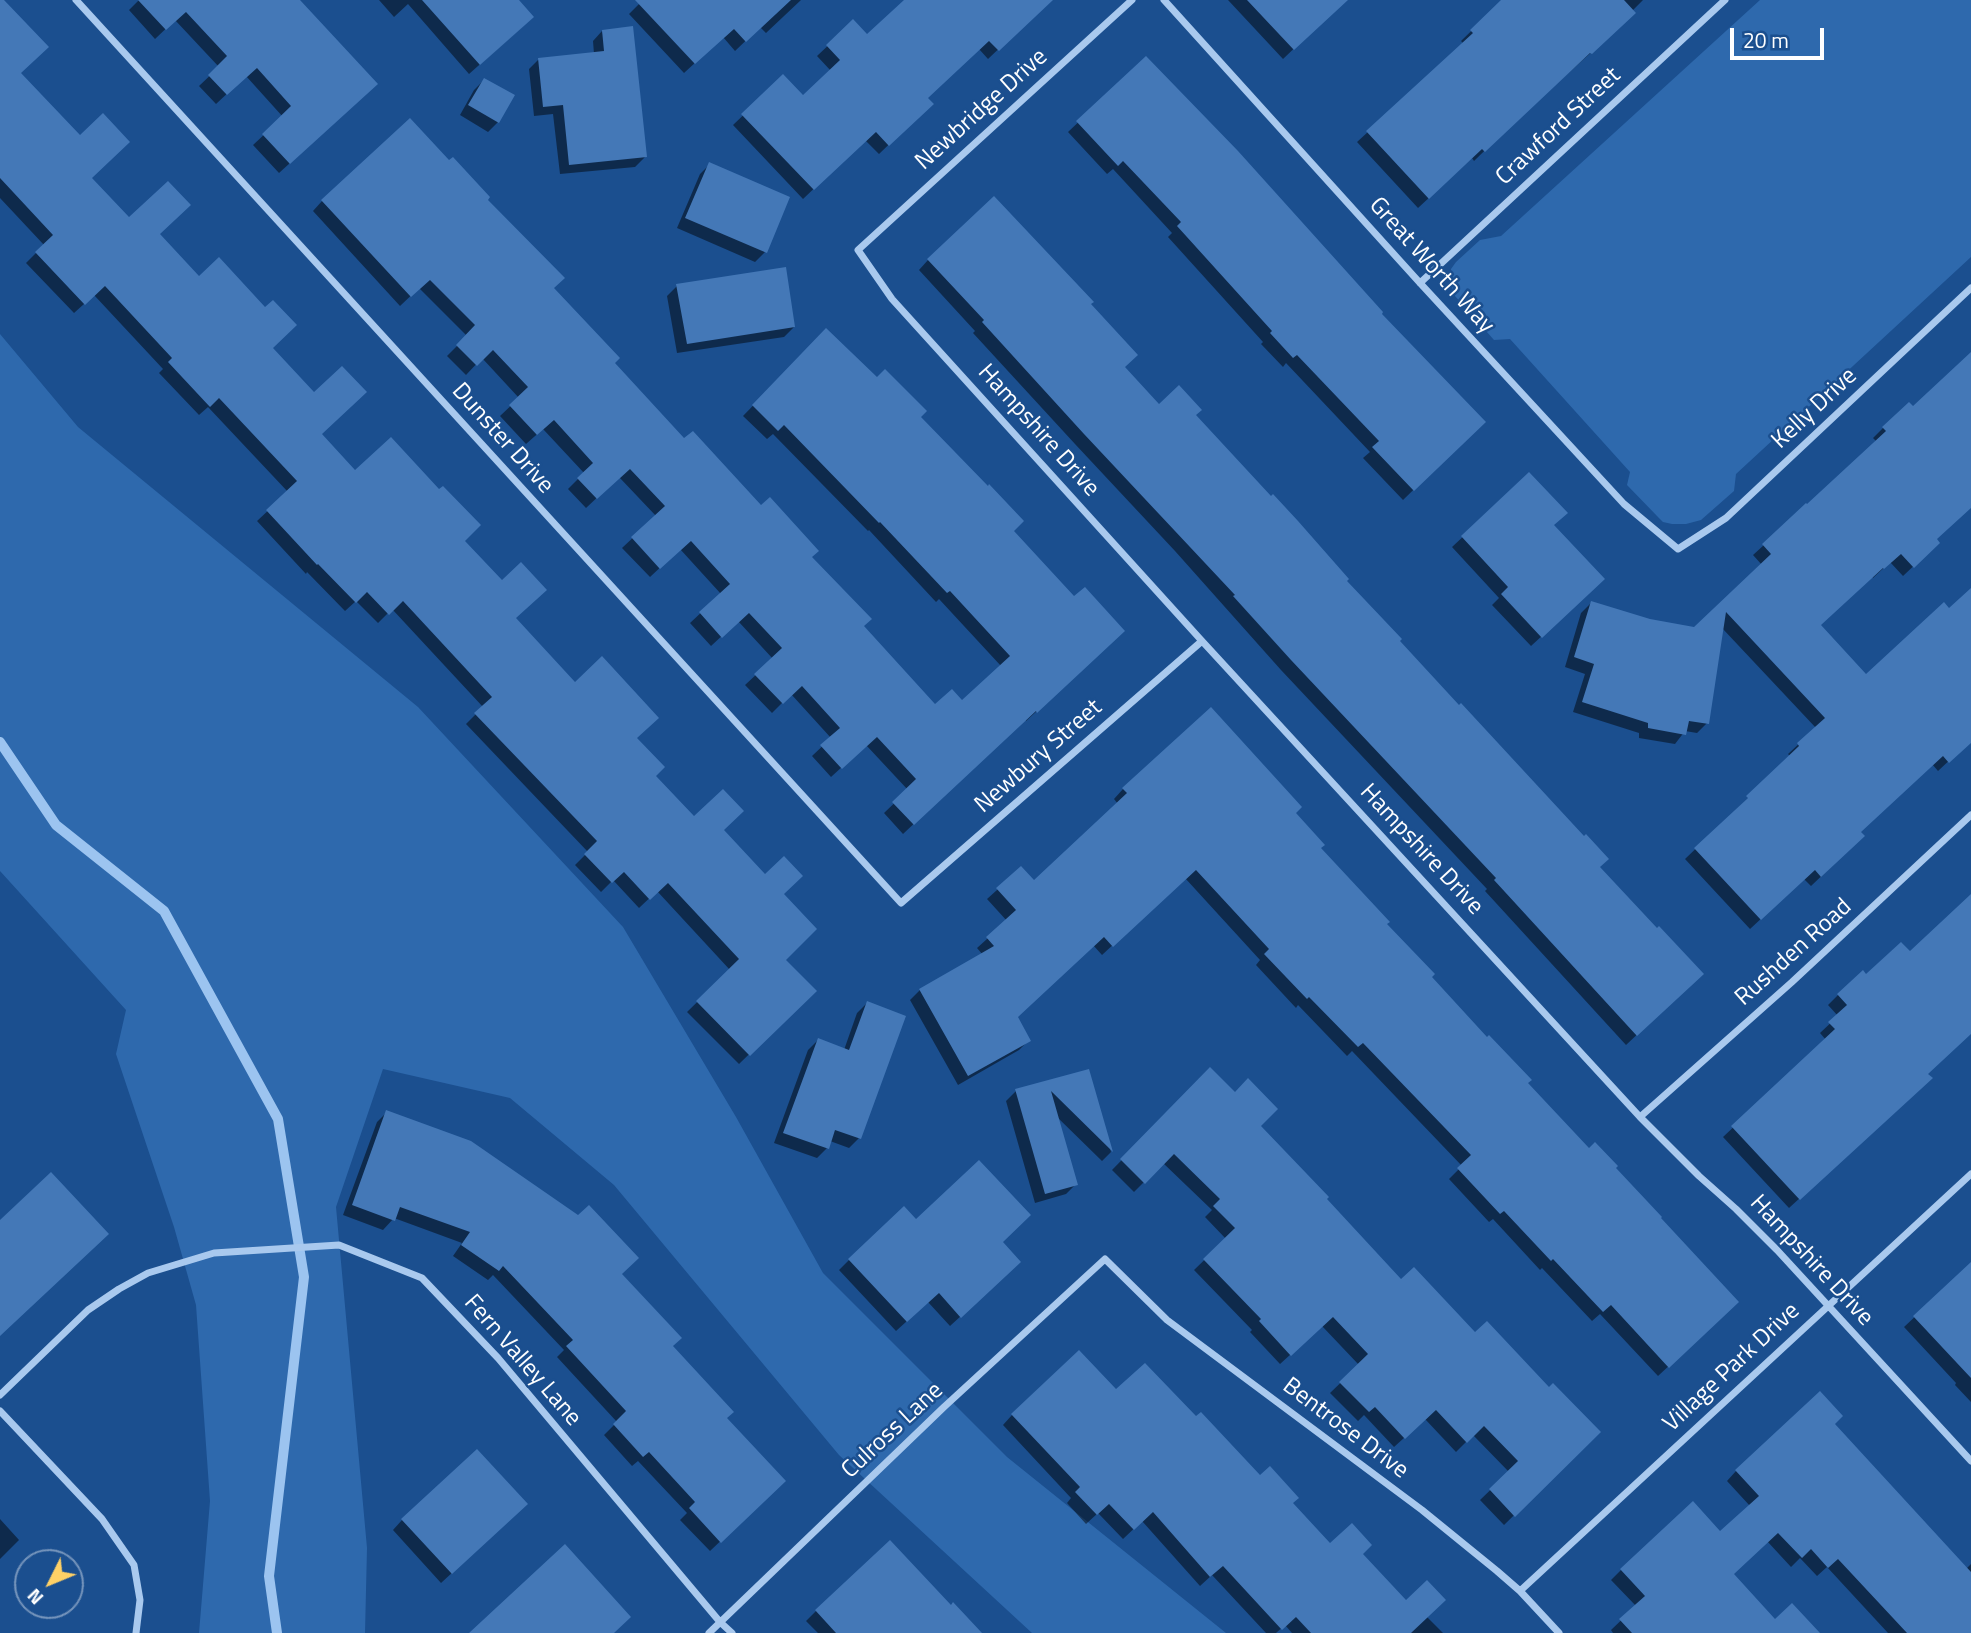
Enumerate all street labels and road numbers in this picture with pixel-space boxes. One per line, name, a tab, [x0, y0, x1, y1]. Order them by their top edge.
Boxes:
street label: Newbridge Drive	[910, 43, 1054, 177]
street label: Crawford Street	[1491, 62, 1627, 192]
street label: Great Worth Way	[1362, 192, 1500, 340]
street label: Hampshire Drive	[971, 359, 1105, 503]
street label: Kelly Drive	[1766, 362, 1864, 456]
street label: Dunster Drive	[445, 378, 559, 500]
street label: Newbury Street	[970, 694, 1108, 820]
street label: Hampshire Drive	[1353, 779, 1489, 921]
street label: Rushden Road	[1730, 893, 1858, 1013]
street label: Hampshire Drive	[1743, 1190, 1879, 1332]
street label: Fern Valley Lane	[457, 1289, 587, 1433]
street label: Village Park Drive	[1658, 1298, 1806, 1438]
street label: Bentrose Drive	[1276, 1372, 1414, 1486]
street label: Culross Lane	[836, 1377, 950, 1485]

